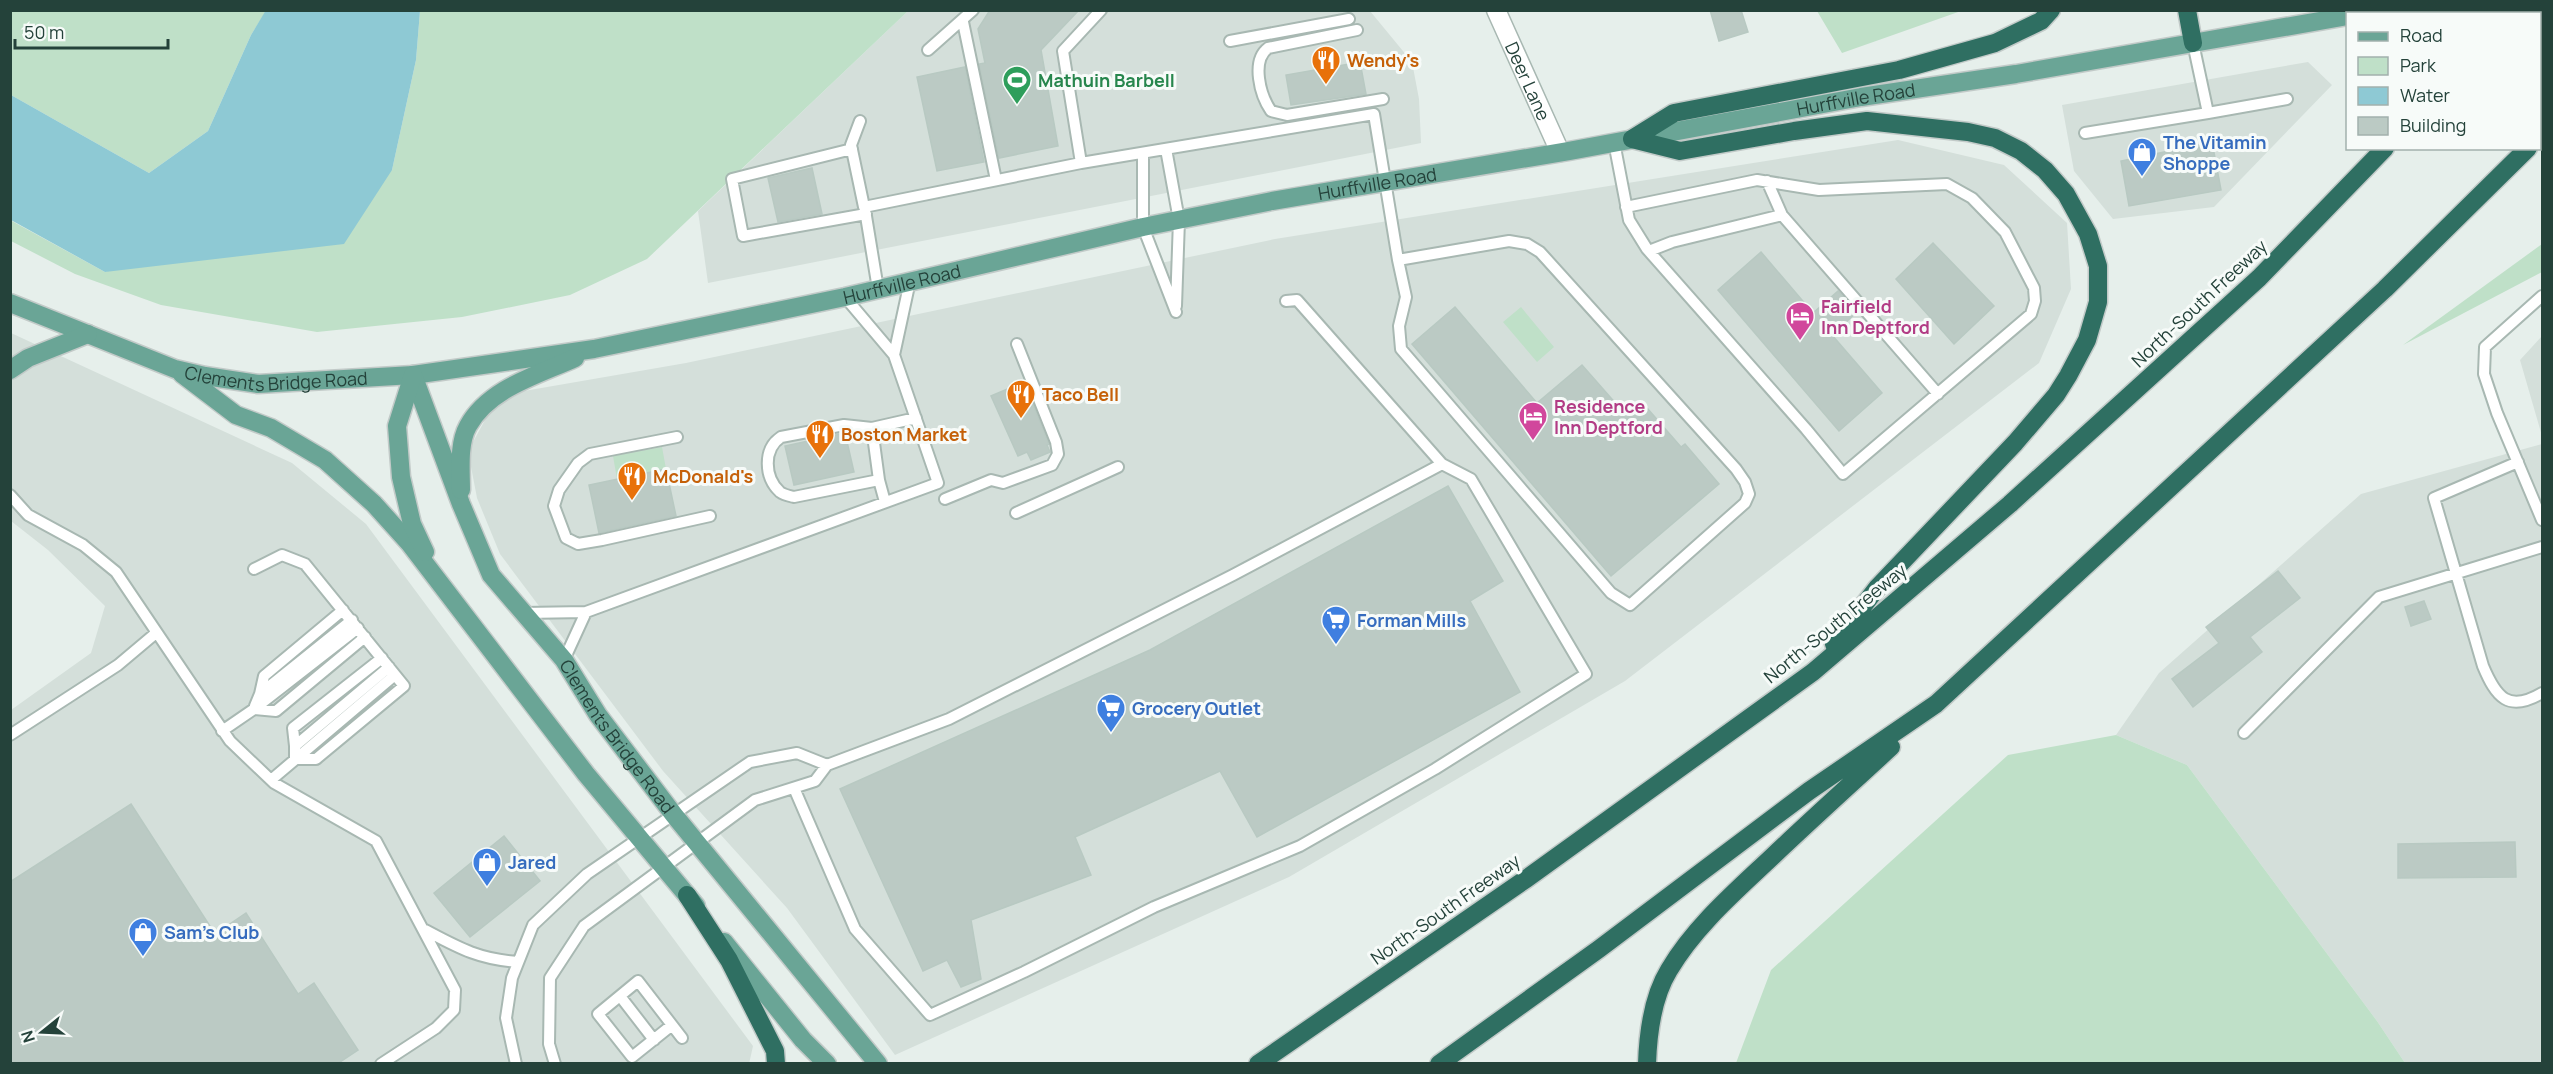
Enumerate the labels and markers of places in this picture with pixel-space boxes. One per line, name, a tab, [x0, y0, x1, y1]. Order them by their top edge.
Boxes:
restaurant icon: Wendy's	[1310, 44, 1342, 86]
place label: Wendy's	[1347, 48, 1420, 72]
sports icon: Mathuin Barbell	[1001, 64, 1033, 106]
place label: Mathuin Barbell	[1038, 68, 1175, 92]
place label: The Vitamin Shoppe	[2163, 130, 2266, 175]
shop icon: The Vitamin Shoppe	[2126, 136, 2158, 178]
place label: Fairfield Inn Deptford	[1821, 294, 1930, 339]
hotel icon: Fairfield Inn Deptford	[1784, 300, 1816, 342]
restaurant icon: Taco Bell	[1005, 378, 1037, 420]
place label: Taco Bell	[1042, 382, 1119, 406]
place label: Residence Inn Deptford	[1554, 394, 1663, 439]
hotel icon: Residence Inn Deptford	[1517, 400, 1549, 442]
restaurant icon: Boston Market	[804, 418, 836, 460]
place label: Boston Market	[841, 422, 967, 446]
restaurant icon: McDonald's	[616, 460, 648, 502]
place label: McDonald's	[653, 464, 754, 488]
supermarket icon: Forman Mills	[1320, 604, 1352, 646]
place label: Forman Mills	[1357, 608, 1466, 632]
supermarket icon: Grocery Outlet	[1095, 692, 1127, 734]
place label: Grocery Outlet	[1132, 696, 1261, 720]
shop icon: Jared	[471, 846, 503, 888]
place label: Jared	[508, 850, 556, 874]
shop icon: Sam's Club	[127, 916, 159, 958]
place label: Sam's Club	[164, 920, 259, 944]

